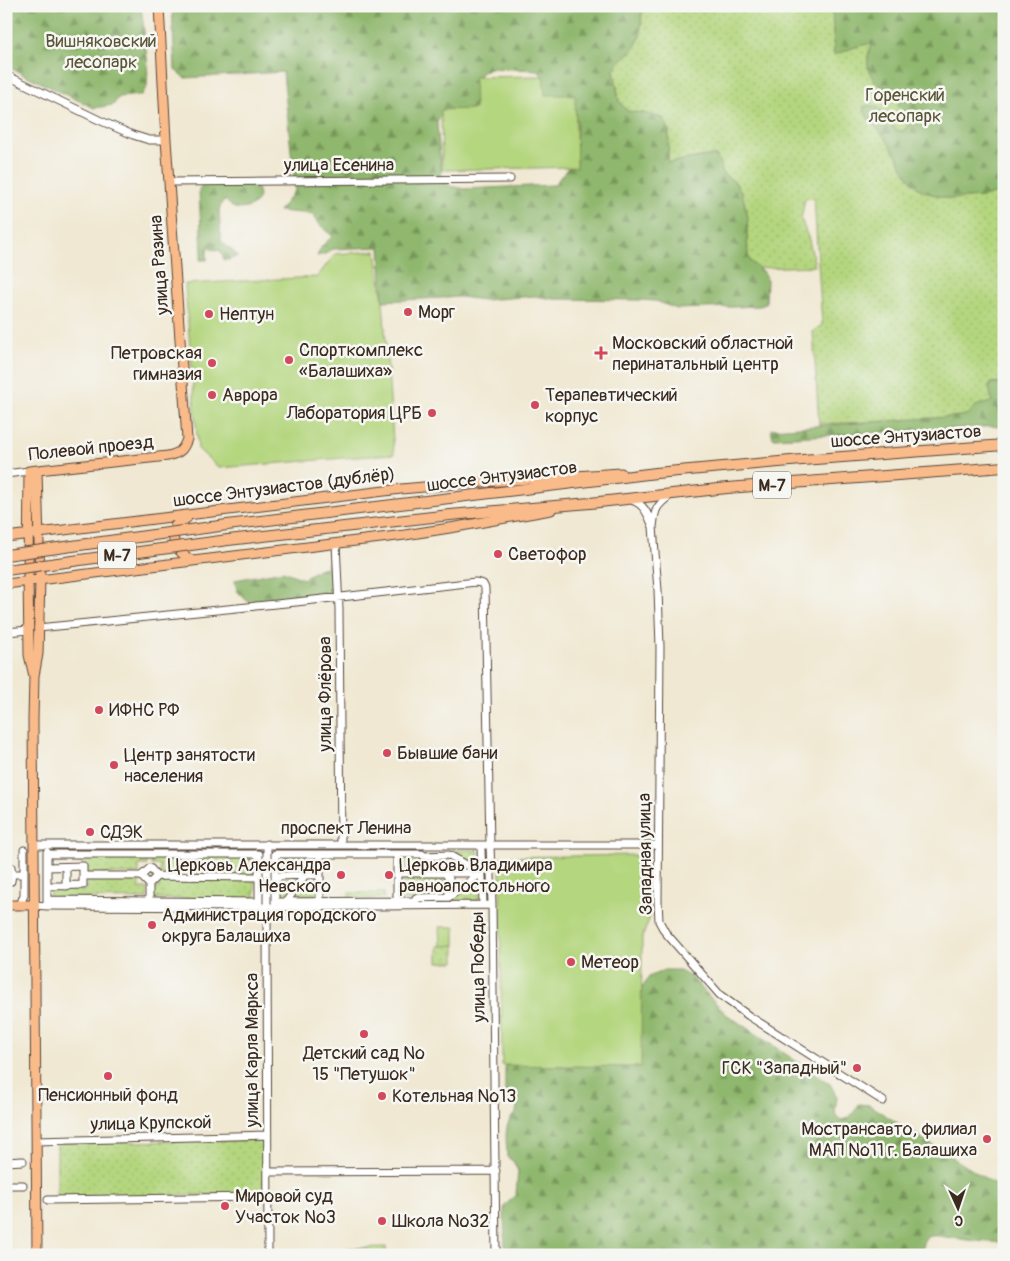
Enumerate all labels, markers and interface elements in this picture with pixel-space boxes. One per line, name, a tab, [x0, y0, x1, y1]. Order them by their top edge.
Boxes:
park label: Вишняковский лесопарк	[45, 30, 157, 74]
park label: Горенский лесопарк	[865, 84, 945, 128]
street label: улица Есенина	[283, 154, 394, 177]
street label: улица Разина	[145, 214, 175, 317]
place label: Морг	[418, 301, 455, 324]
place label: Нептун	[219, 303, 274, 326]
marker: Морг	[402, 306, 414, 318]
marker: Нептун	[203, 308, 215, 320]
place label: Московский областной перинатальный центр	[612, 332, 794, 376]
place label: Спорткомплекс «Балашиха»	[299, 339, 423, 383]
place label: Петровская гимназия	[111, 342, 202, 386]
marker: Московский областной перинатальный центр	[594, 346, 608, 360]
marker: Спорткомплекс «Балашиха»	[283, 354, 295, 366]
marker: Петровская гимназия	[206, 357, 218, 369]
place label: Аврора	[222, 384, 278, 407]
place label: Терапевтический корпус	[545, 384, 678, 428]
marker: Аврора	[206, 389, 218, 401]
marker: Терапевтический корпус	[529, 399, 541, 411]
place label: Лаборатория ЦРБ	[285, 402, 422, 425]
marker: Лаборатория ЦРБ	[426, 407, 438, 419]
street label: шоссе Энтузиастов	[830, 420, 982, 453]
street label: Полевой проезд	[27, 430, 155, 466]
street label: шоссе Энтузиастов	[426, 456, 579, 497]
street label: шоссе Энтузиастов (дублёр)	[172, 462, 397, 513]
road number: М-7	[753, 472, 791, 498]
road number: М-7	[98, 542, 136, 568]
place label: Светофор	[508, 543, 586, 566]
marker: Светофор	[492, 548, 504, 560]
street label: улица Флёрова	[314, 636, 337, 753]
place label: ИФНС РФ	[109, 699, 179, 722]
marker: ИФНС РФ	[93, 704, 105, 716]
place label: Бывшие бани	[397, 742, 497, 765]
place label: Центр занятости населения	[124, 744, 255, 788]
marker: Бывшие бани	[381, 747, 393, 759]
marker: Центр занятости населения	[108, 759, 120, 771]
street label: Западная улица	[633, 793, 658, 915]
street label: проспект Ленина	[281, 817, 411, 840]
place label: СДЭК	[100, 821, 143, 844]
marker: СДЭК	[84, 826, 96, 838]
place label: Церковь Александра Невского	[167, 854, 331, 898]
place label: Церковь Владимира равноапостольного	[399, 854, 553, 898]
marker: Церковь Александра Невского	[335, 869, 347, 881]
marker: Церковь Владимира равноапостольного	[383, 869, 395, 881]
place label: Администрация городского округа Балашиха	[162, 904, 377, 948]
street label: улица Победы	[466, 911, 491, 1024]
marker: Администрация городского округа Балашиха	[146, 919, 158, 931]
place label: Метеор	[581, 951, 639, 974]
marker: Метеор	[565, 956, 577, 968]
street label: улица Карла Маркса	[241, 973, 264, 1128]
marker: Детский сад № 15 "Петушок"	[358, 1028, 370, 1040]
place label: Детский сад № 15 "Петушок"	[302, 1042, 425, 1086]
place label: ГСК "Западный"	[722, 1057, 847, 1080]
marker: ГСК "Западный"	[851, 1062, 863, 1074]
marker: Пенсионный фонд	[102, 1070, 114, 1082]
place label: Пенсионный фонд	[38, 1084, 178, 1107]
place label: Котельная №13	[392, 1085, 516, 1108]
marker: Котельная №13	[376, 1090, 388, 1102]
street label: улица Крупской	[89, 1111, 212, 1136]
place label: Мострансавто, филиал МАП №11 г. Балашиха	[801, 1118, 977, 1162]
marker: Мострансавто, филиал МАП №11 г. Балашиха	[981, 1133, 993, 1145]
north arrow	[932, 1184, 982, 1234]
place label: Мировой суд Участок №3	[235, 1185, 336, 1229]
marker: Мировой суд Участок №3	[219, 1200, 231, 1212]
place label: Школа №32	[392, 1210, 489, 1233]
text: С	[954, 1212, 963, 1229]
marker: Школа №32	[376, 1215, 388, 1227]

